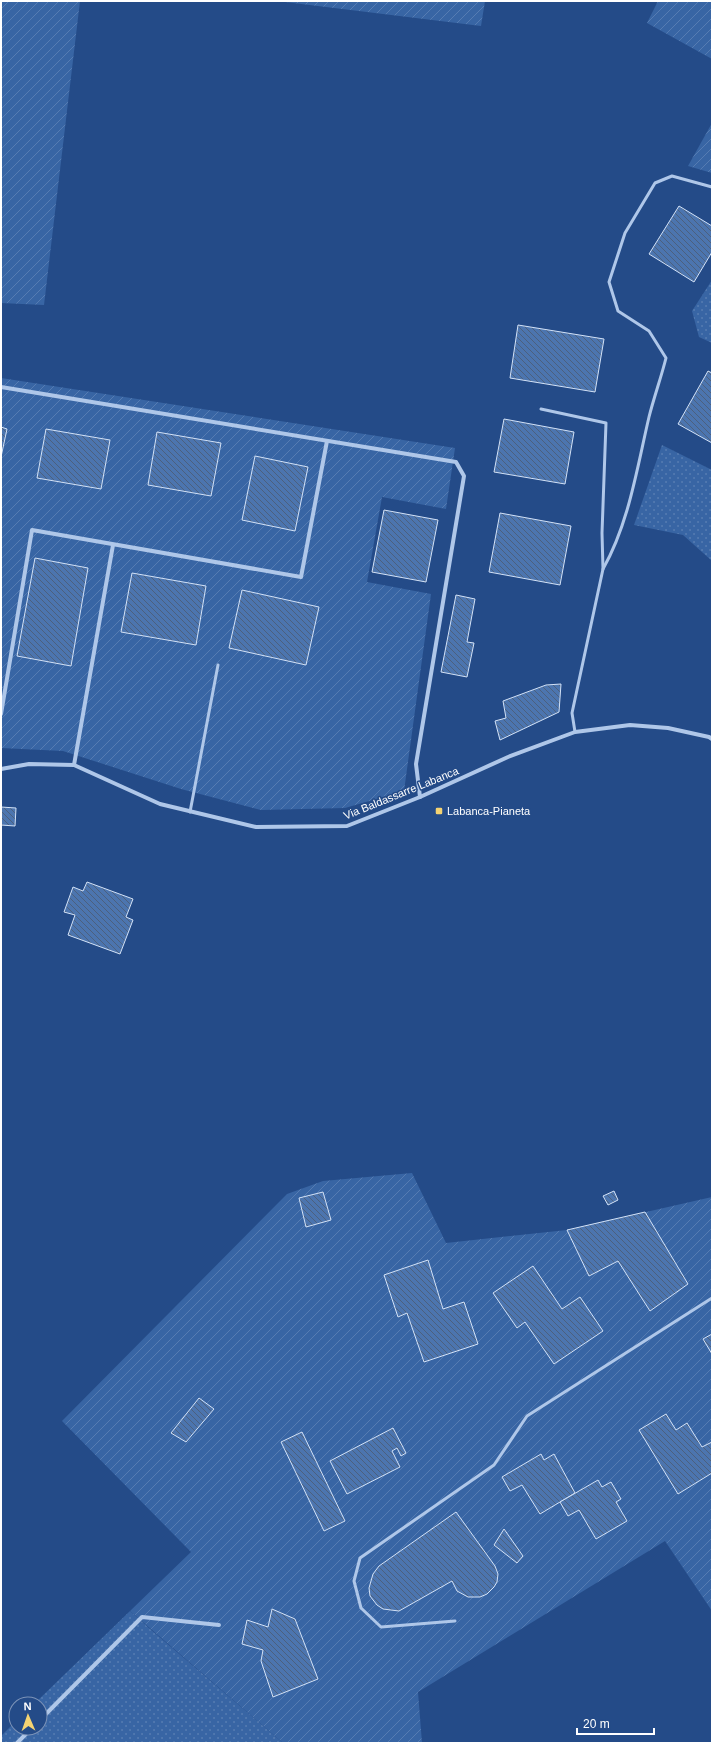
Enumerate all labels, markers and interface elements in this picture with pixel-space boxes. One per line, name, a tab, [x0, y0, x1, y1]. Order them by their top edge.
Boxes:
street label: Via Baldassarre Labanca	[342, 764, 461, 822]
place label: Labanca-Pianeta	[447, 805, 531, 817]
marker: Labanca-Pianeta	[434, 806, 444, 816]
north arrow	[8, 1696, 48, 1736]
text: N	[23, 1700, 32, 1712]
scale bar	[577, 1710, 654, 1736]
text: 20 m	[583, 1717, 610, 1731]

